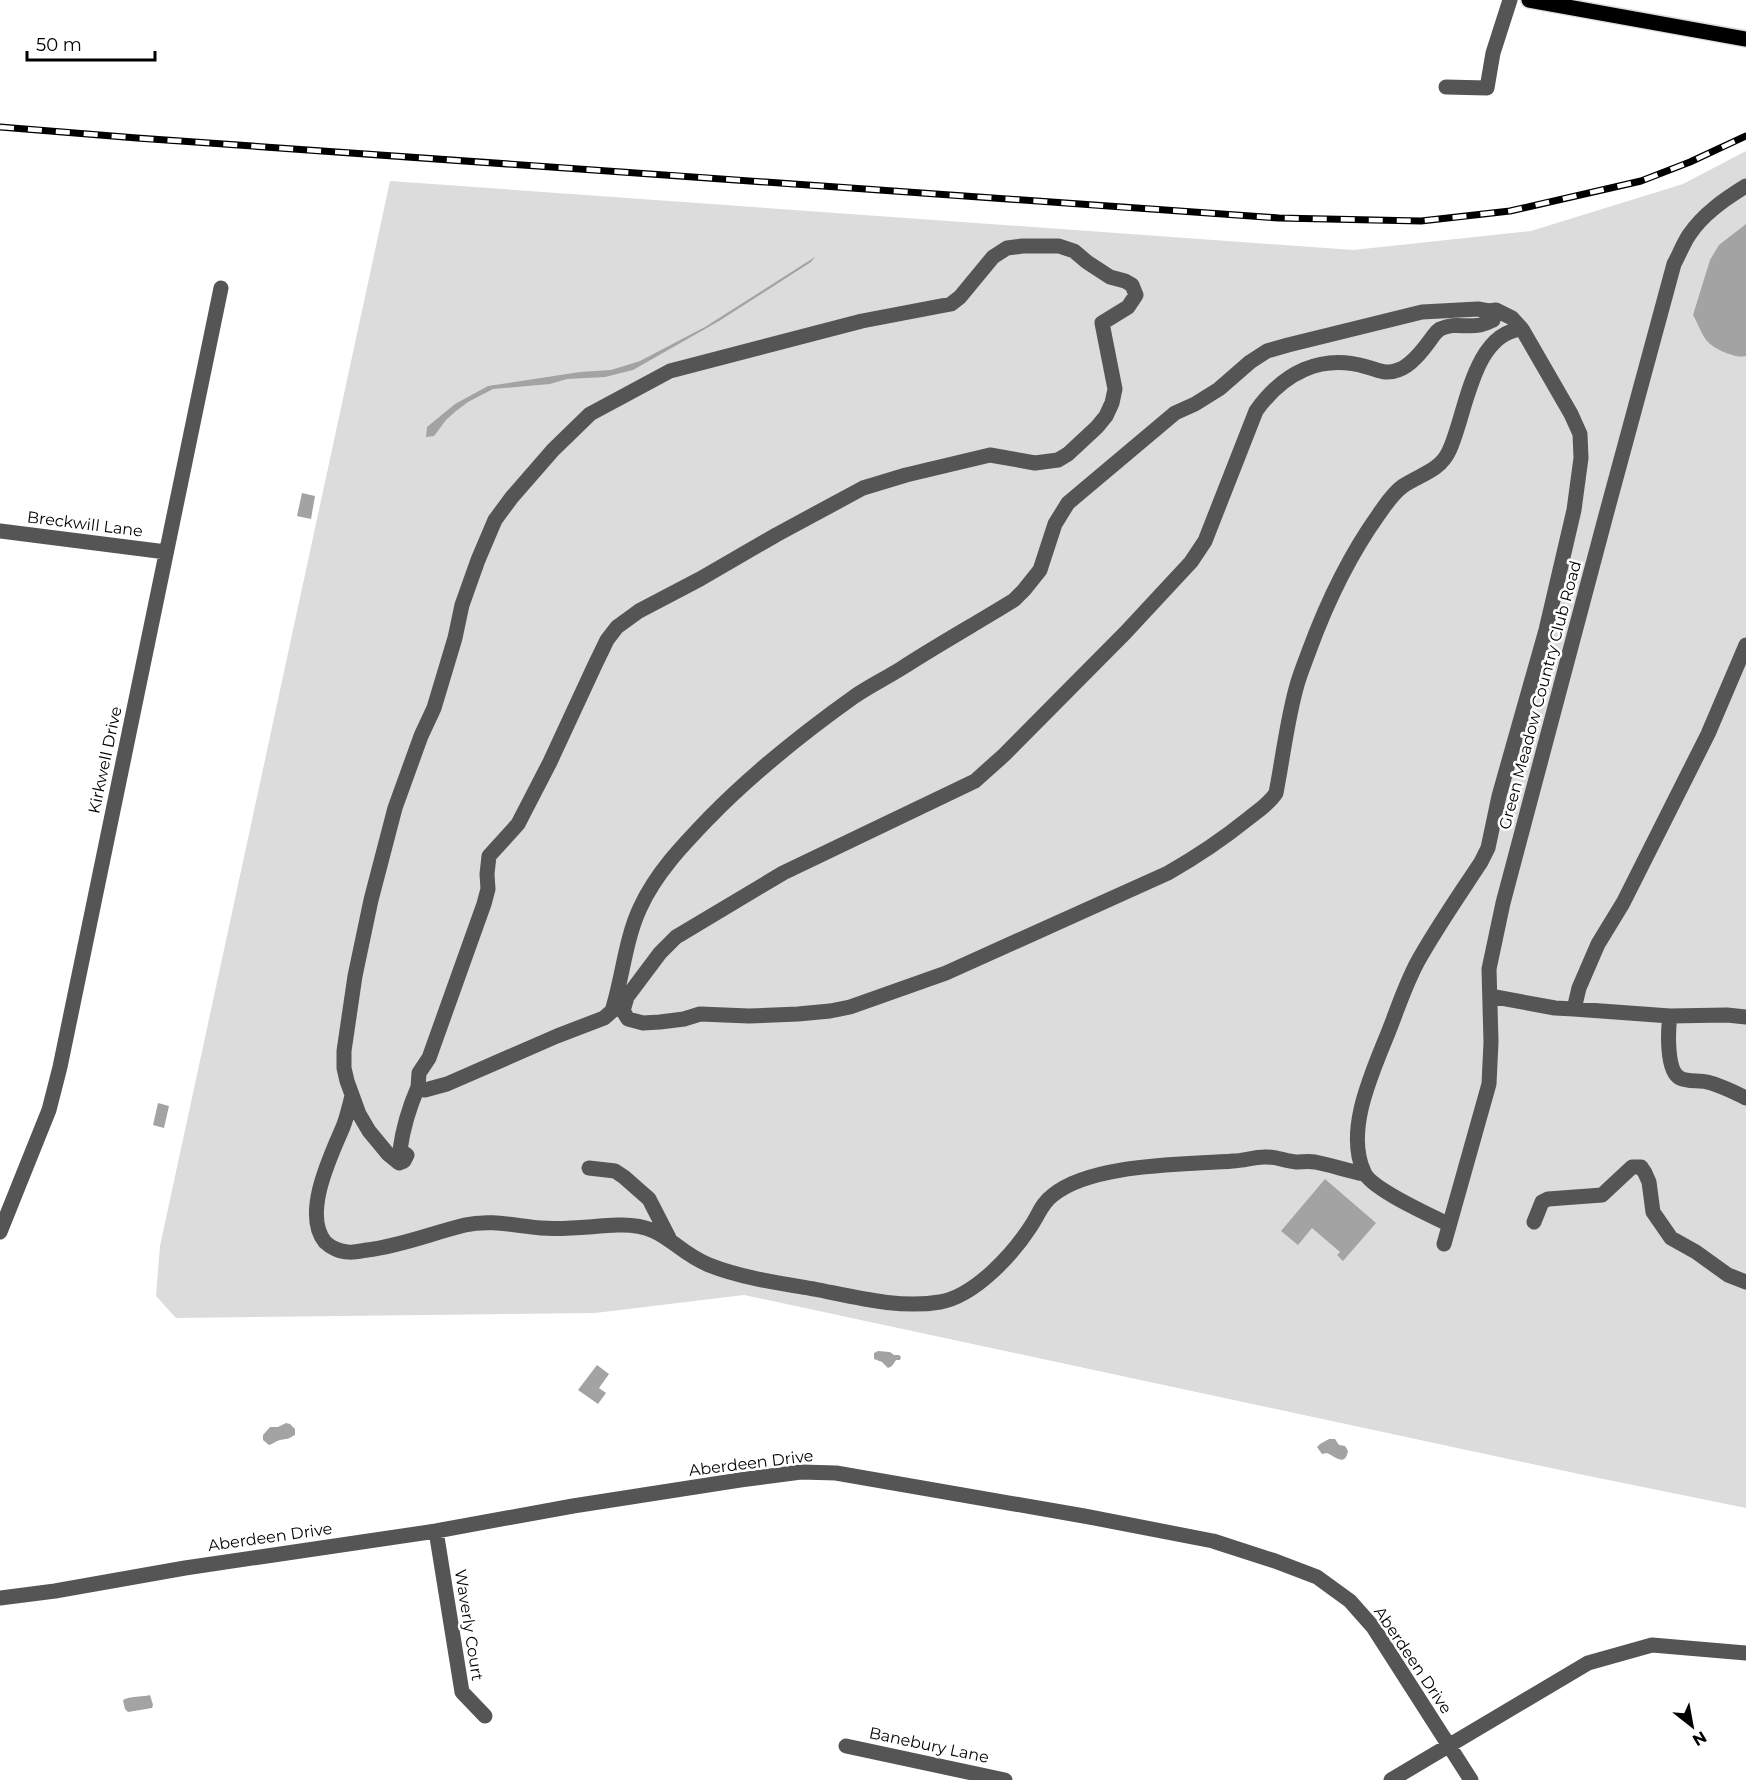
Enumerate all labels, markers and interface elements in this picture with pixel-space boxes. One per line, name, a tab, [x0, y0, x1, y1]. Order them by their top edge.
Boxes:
scale bar	[27, 24, 154, 62]
text: 50 m	[36, 34, 82, 56]
street label: Breckwill Lane	[26, 507, 144, 541]
street label: Green Meadow Country Club Road	[1495, 559, 1585, 831]
street label: Kirkwell Drive	[84, 705, 126, 815]
street label: Aberdeen Drive	[688, 1446, 814, 1480]
street label: Aberdeen Drive	[207, 1519, 333, 1555]
street label: Waverly Court	[451, 1568, 487, 1683]
street label: Aberdeen Drive	[1370, 1603, 1456, 1717]
north arrow	[1662, 1696, 1722, 1756]
street label: Banebury Lane	[867, 1723, 991, 1767]
text: N	[1689, 1727, 1710, 1750]

